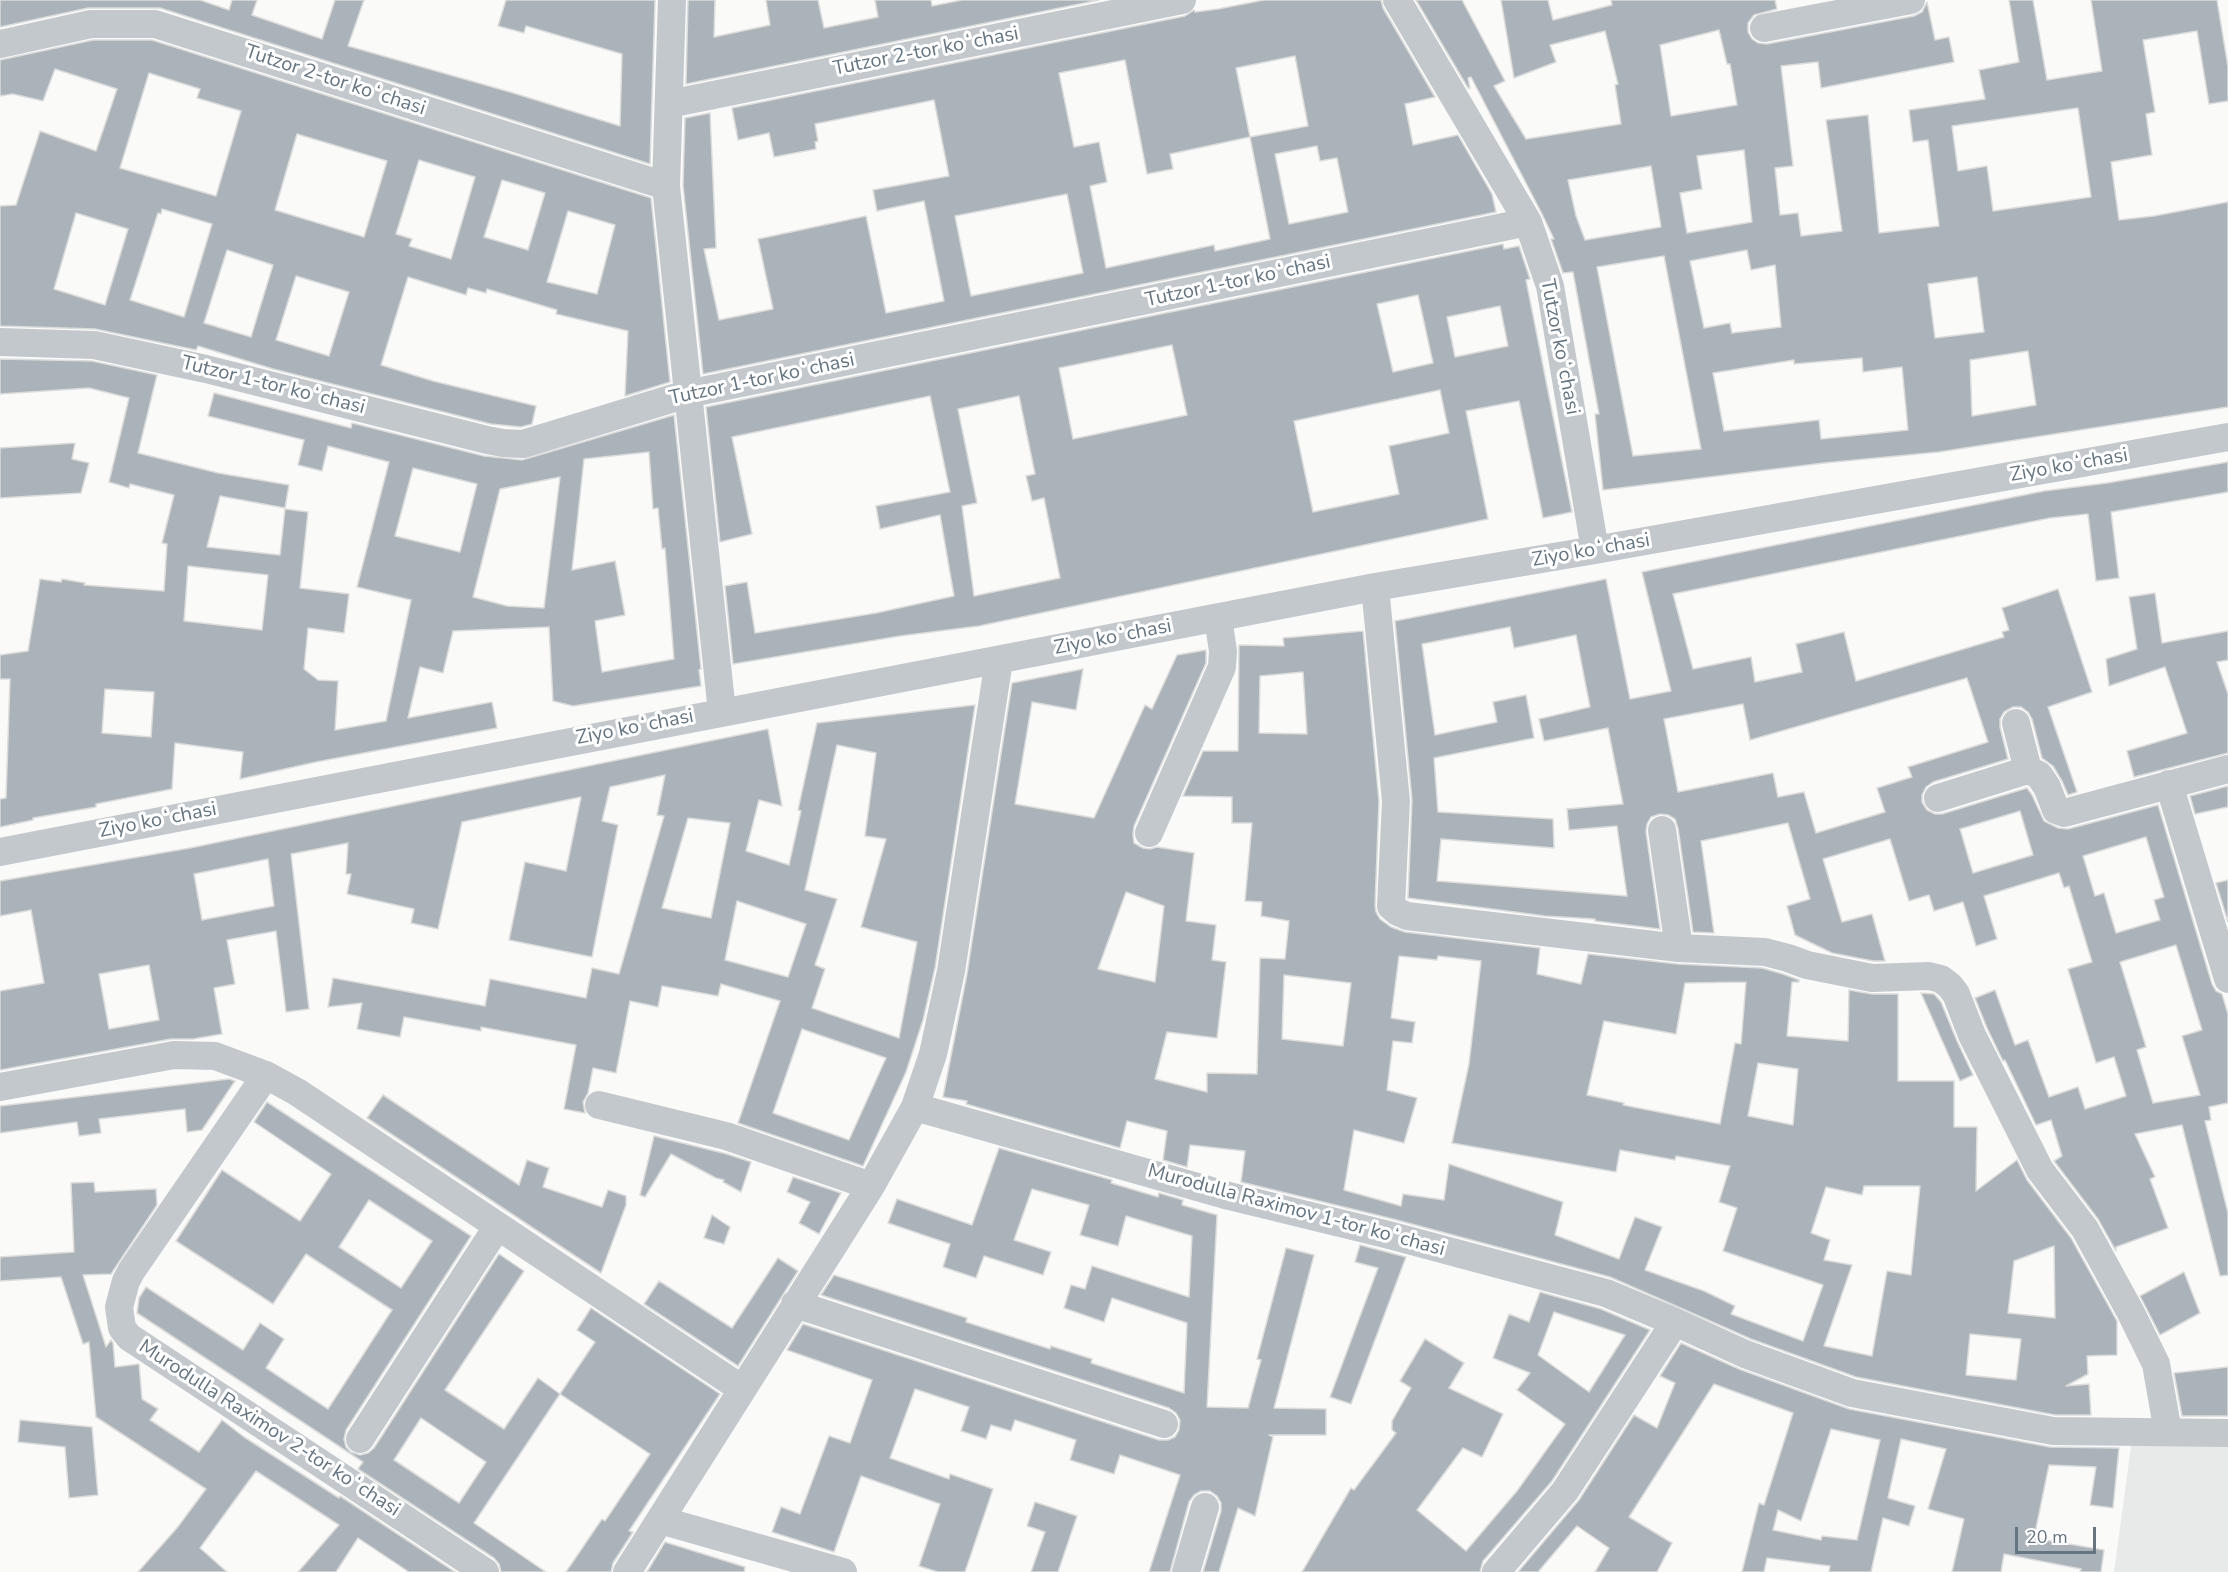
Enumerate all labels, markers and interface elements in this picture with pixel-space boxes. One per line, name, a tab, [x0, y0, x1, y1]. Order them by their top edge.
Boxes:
street label: Tutzor 2-tor koʻchasi	[831, 22, 1021, 82]
street label: Tutzor 2-tor koʻchasi	[242, 40, 428, 122]
street label: Tutzor 1-tor koʻchasi	[1143, 251, 1333, 313]
street label: Tutzor koʻchasi	[1534, 277, 1584, 417]
street label: Tutzor 1-tor koʻchasi	[667, 349, 857, 411]
street label: Tutzor 1-tor koʻchasi	[179, 352, 367, 420]
street label: Ziyo koʻchasi	[2008, 444, 2130, 488]
street label: Ziyo koʻchasi	[1530, 529, 1652, 573]
street label: Ziyo koʻchasi	[1052, 615, 1174, 661]
street label: Ziyo koʻchasi	[574, 705, 696, 751]
street label: Ziyo koʻchasi	[97, 798, 219, 844]
street label: Murodulla Raximov 1-tor koʻchasi	[1145, 1160, 1447, 1262]
street label: Murodulla Raximov 2-tor koʻchasi	[134, 1335, 404, 1523]
scale bar	[2018, 1515, 2099, 1553]
text: 20 m	[2026, 1525, 2068, 1549]

